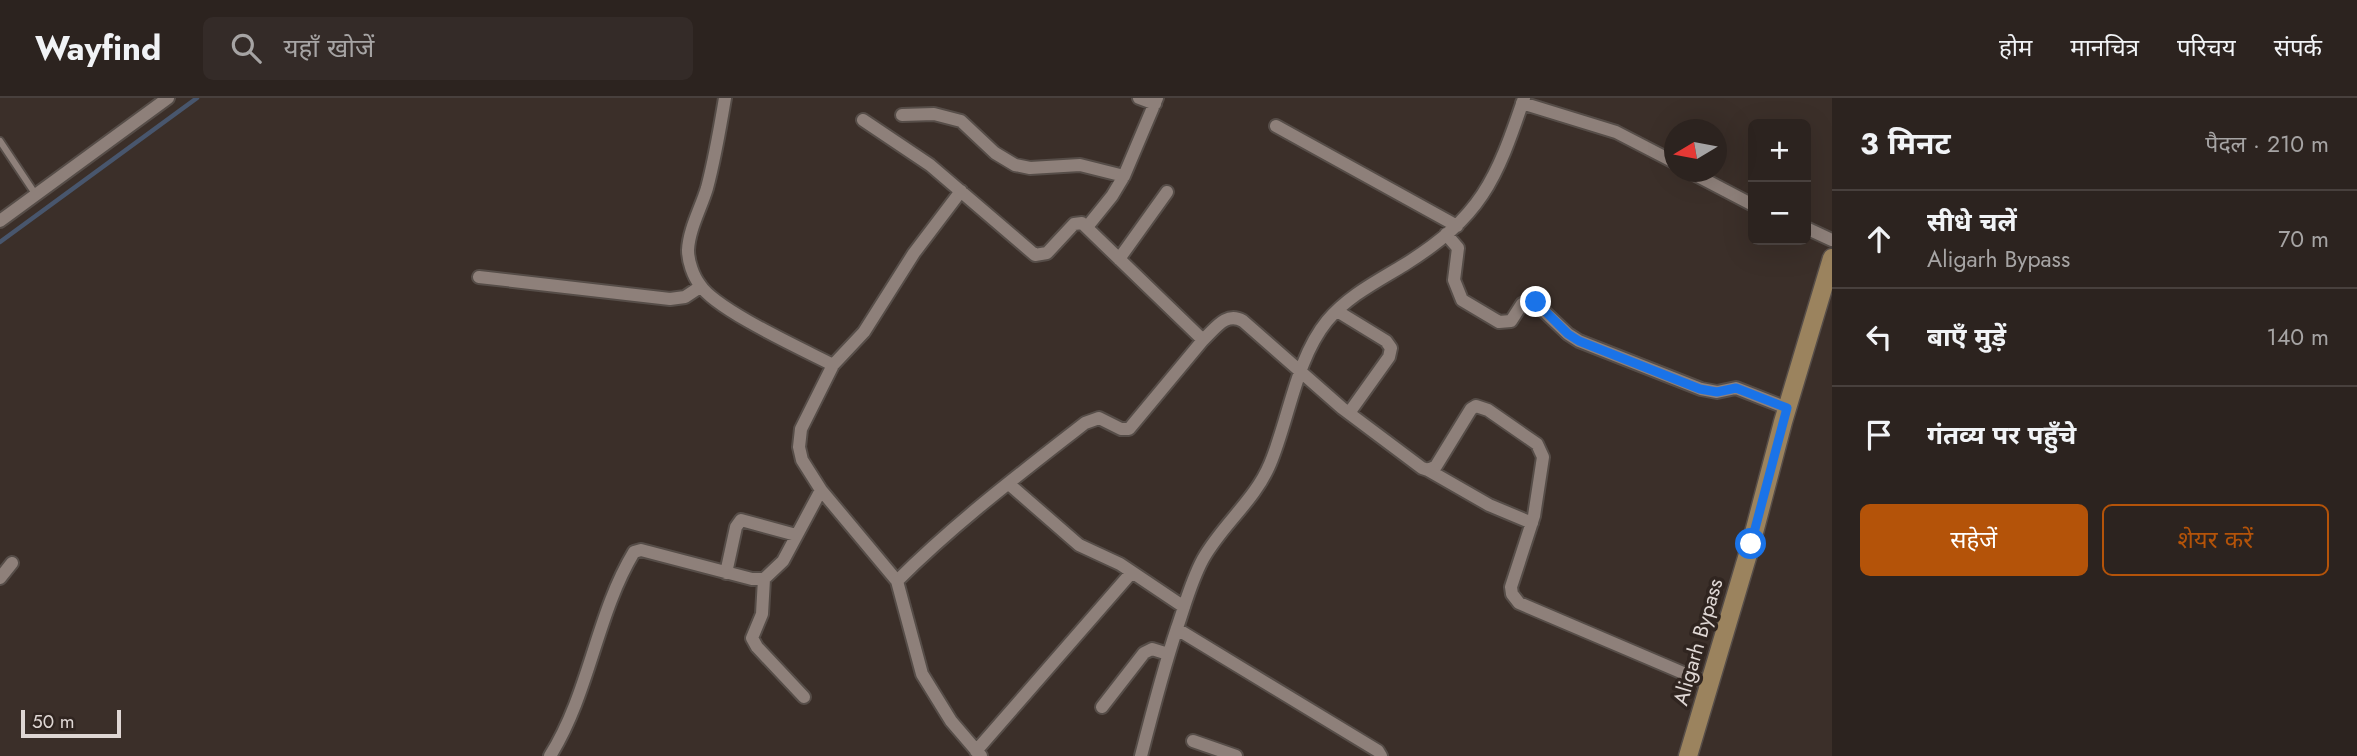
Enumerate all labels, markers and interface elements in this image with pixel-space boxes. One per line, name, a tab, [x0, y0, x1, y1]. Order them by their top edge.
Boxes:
search box	[203, 17, 693, 80]
text: Wayfind	[35, 25, 161, 72]
icon: search	[227, 29, 265, 67]
text: यहाँ खोजें	[283, 29, 374, 67]
text: होम	[1999, 30, 2032, 65]
text: मानचित्र	[2070, 30, 2139, 65]
text: परिचय	[2177, 30, 2236, 65]
text: संपर्क	[2274, 30, 2322, 65]
north arrow	[1664, 119, 1727, 182]
map controls	[1748, 119, 1811, 245]
button: +	[1748, 119, 1811, 182]
text: 3 मिनट	[1860, 122, 1951, 165]
text: पैदल · 210 m	[2205, 127, 2329, 161]
button: −	[1748, 182, 1811, 245]
text: सीधे चलें	[1927, 203, 2017, 241]
icon: ahead	[1860, 220, 1898, 258]
text: 70 m	[2278, 222, 2329, 256]
text: Aligarh Bypass	[1927, 242, 2070, 276]
route end	[1520, 286, 1551, 317]
icon: left	[1860, 318, 1898, 356]
text: बाएँ मुड़ें	[1927, 318, 2006, 356]
text: 140 m	[2267, 320, 2329, 354]
icon: arrive	[1860, 416, 1898, 454]
text: गंतव्य पर पहुँचे	[1927, 416, 2076, 454]
button: सहेजें	[1860, 504, 2088, 576]
button: शेयर करें	[2102, 504, 2329, 576]
route start	[1735, 528, 1766, 559]
street label: Aligarh Bypass	[1666, 575, 1730, 709]
scale bar	[21, 707, 121, 739]
text: 50 m	[32, 708, 75, 735]

